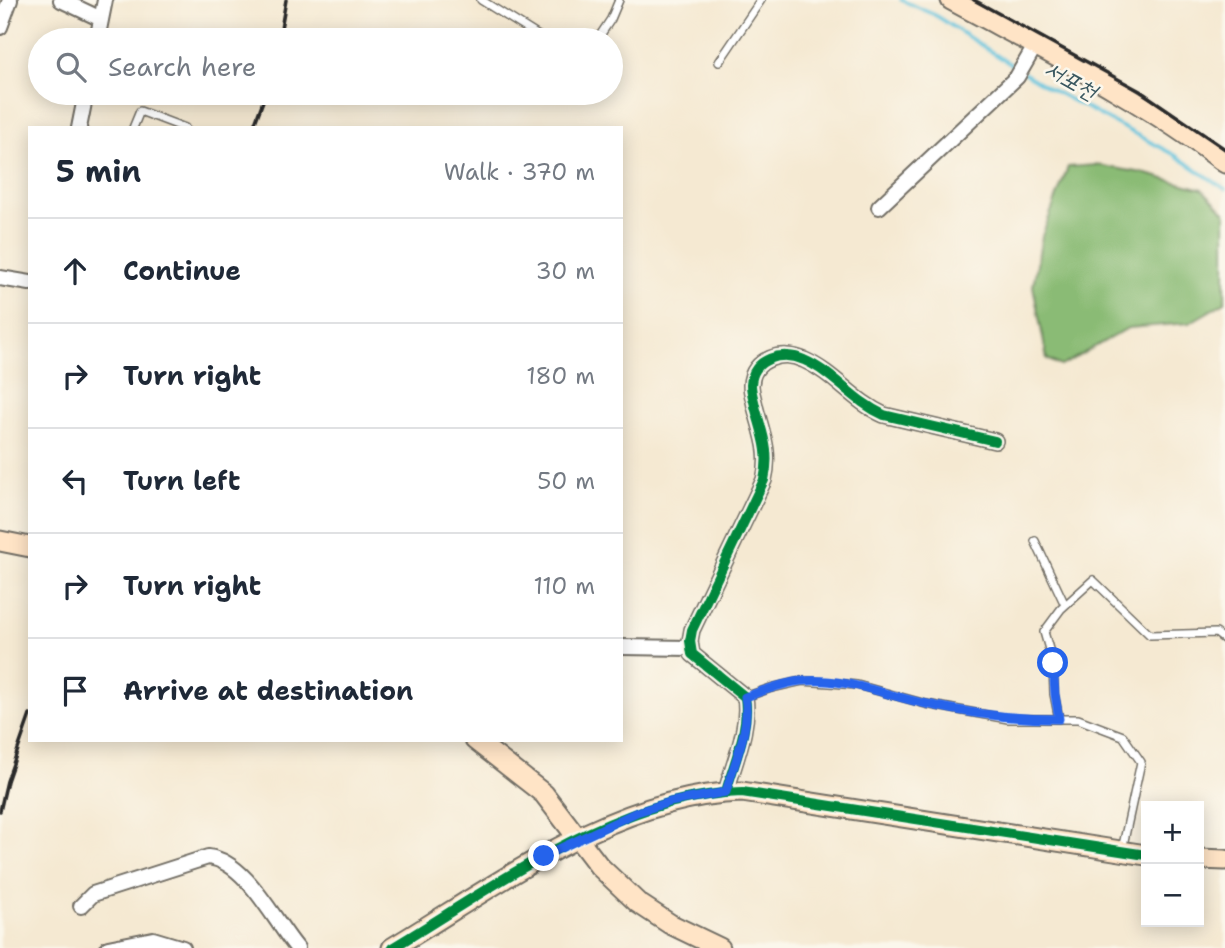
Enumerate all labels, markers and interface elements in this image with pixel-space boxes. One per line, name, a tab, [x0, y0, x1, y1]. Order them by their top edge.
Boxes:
search box	[28, 28, 623, 105]
icon: search	[52, 48, 90, 86]
text: Search here	[108, 49, 257, 84]
water label: 서포천	[1039, 53, 1105, 108]
text: 5 min	[56, 151, 141, 192]
text: Walk · 370 m	[444, 157, 595, 187]
icon: ahead	[56, 252, 94, 290]
text: Continue	[123, 253, 241, 288]
text: 30 m	[536, 256, 595, 286]
icon: right	[56, 357, 94, 395]
text: Turn right	[123, 358, 261, 393]
text: 180 m	[526, 361, 595, 391]
icon: left	[56, 462, 94, 500]
text: Turn left	[123, 463, 240, 498]
text: 50 m	[537, 466, 595, 496]
icon: right	[56, 567, 94, 605]
text: Turn right	[123, 568, 261, 603]
text: 110 m	[533, 571, 595, 601]
route start	[1037, 647, 1068, 678]
icon: arrive	[56, 672, 94, 710]
text: Arrive at destination	[123, 673, 413, 708]
map controls	[1141, 801, 1204, 927]
button: +	[1141, 801, 1204, 864]
route end	[528, 840, 559, 871]
button: −	[1141, 864, 1204, 927]

